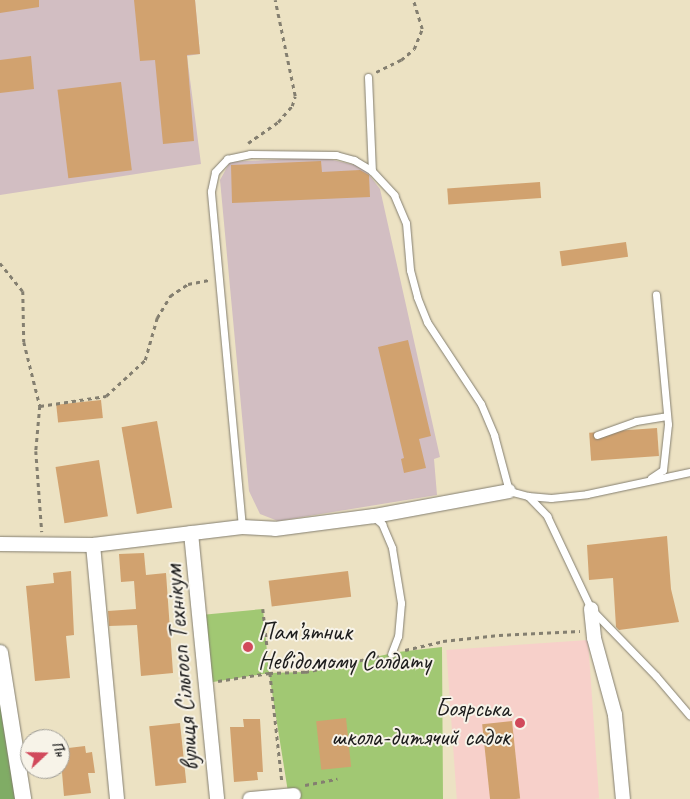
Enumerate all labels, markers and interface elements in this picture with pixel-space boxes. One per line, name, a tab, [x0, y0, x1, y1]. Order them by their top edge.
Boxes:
street label: вулиця Сільгосп Технікум	[158, 565, 206, 771]
place label: Пам’ятник Невідомому Солдату	[258, 618, 431, 677]
marker: Пам’ятник Невідомому Солдату	[242, 641, 254, 653]
place label: Боярська школа-дитячий садок	[331, 694, 510, 753]
marker: Боярська школа-дитячий садок	[514, 717, 526, 729]
north arrow	[20, 729, 70, 779]
text: Пн	[48, 739, 69, 759]

